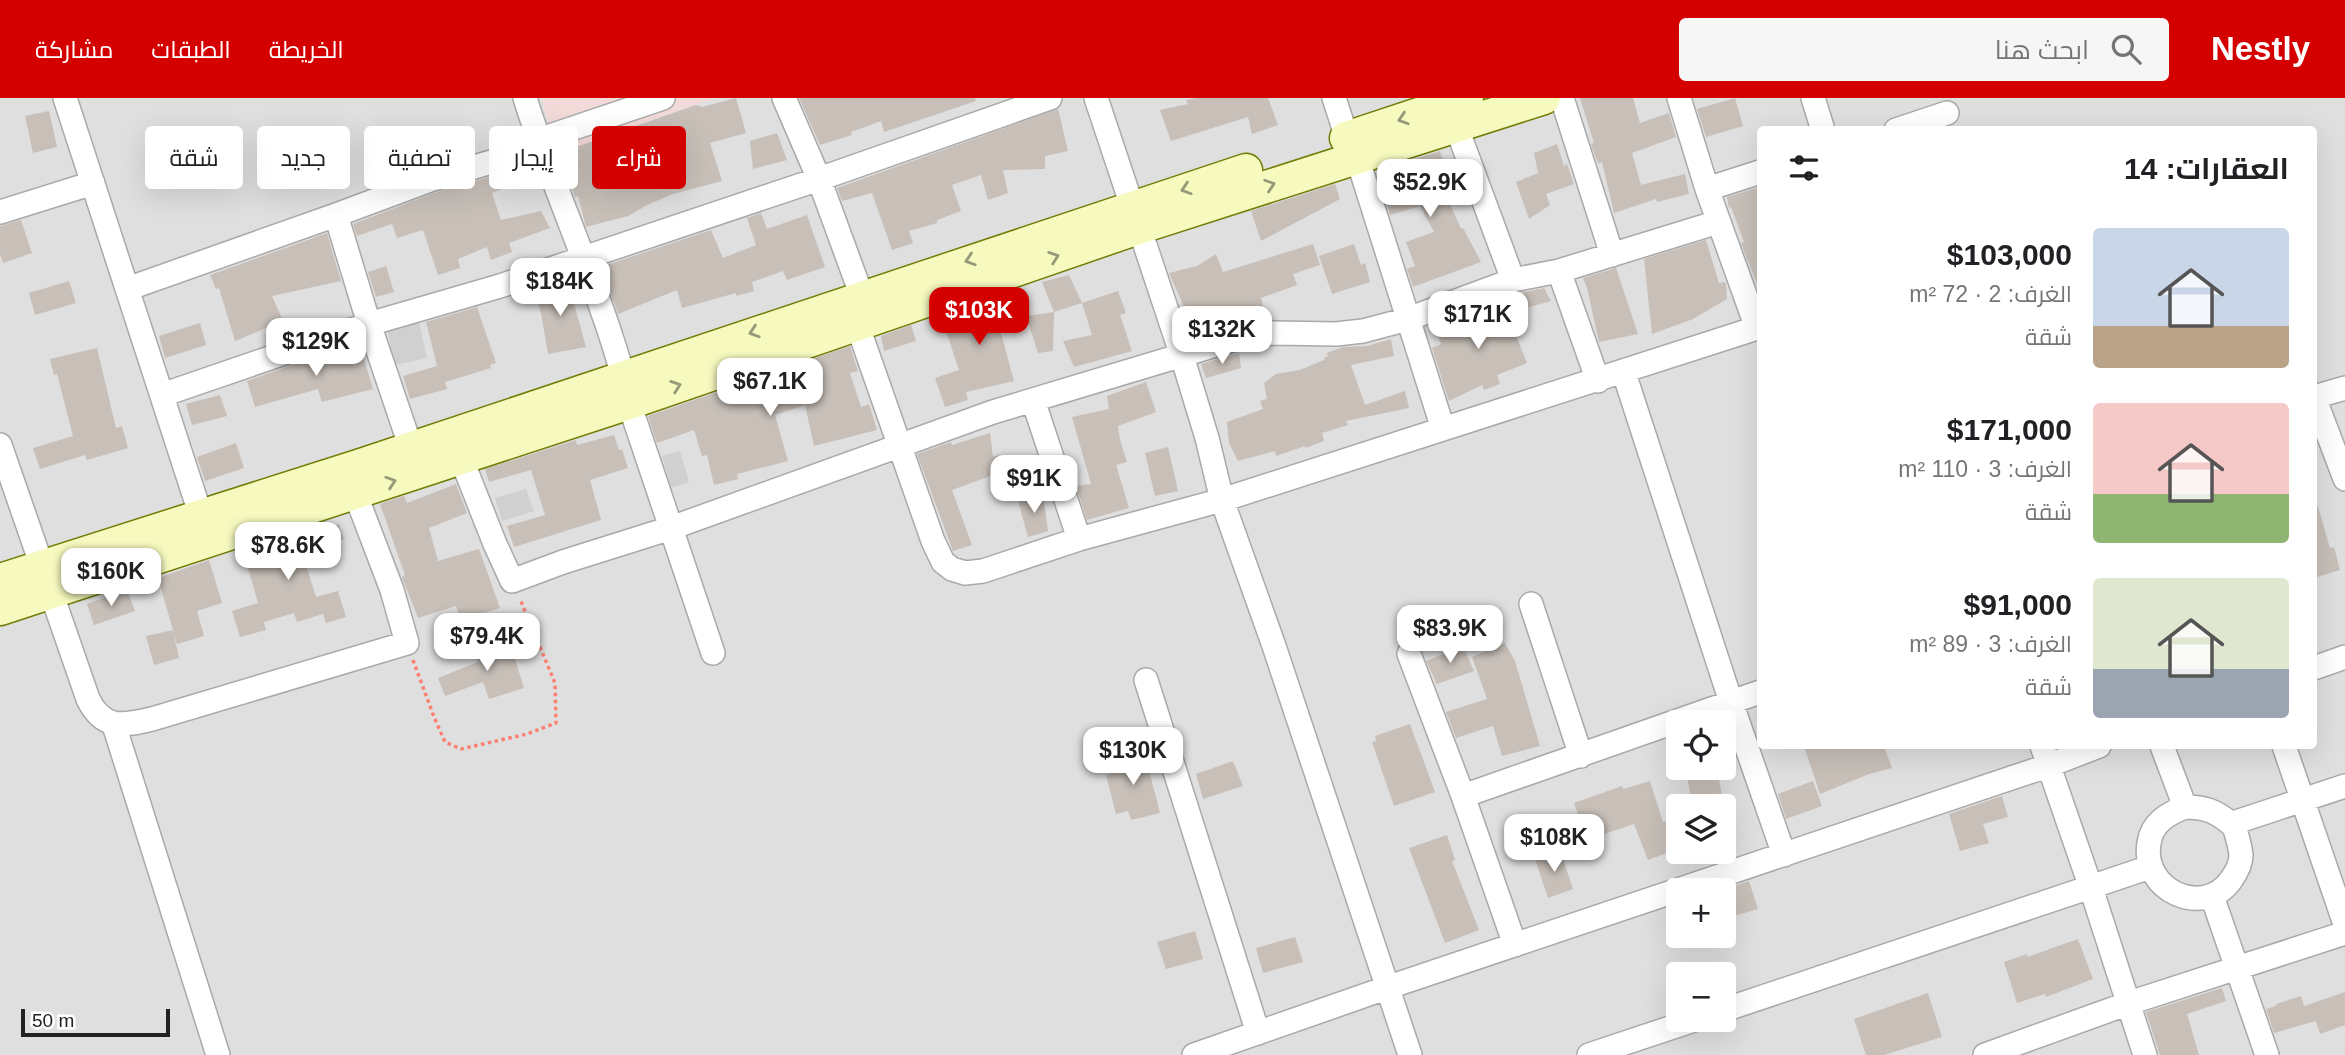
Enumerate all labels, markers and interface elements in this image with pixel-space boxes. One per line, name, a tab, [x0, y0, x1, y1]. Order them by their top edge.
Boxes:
search box	[1679, 18, 2169, 81]
icon: search	[2107, 30, 2145, 68]
text: Nestly	[2211, 30, 2310, 67]
text: ابحث هنا	[1995, 35, 2089, 65]
text: مشاركة	[35, 36, 113, 63]
text: الطبقات	[151, 36, 231, 63]
text: الخريطة	[269, 36, 344, 63]
one-way arrow	[1397, 111, 1409, 126]
chip: شقة	[145, 126, 243, 189]
chip: جديد	[257, 126, 350, 189]
chip: تصفية	[364, 126, 475, 189]
chip: إيجار	[489, 126, 578, 189]
chip: شراء	[592, 126, 686, 189]
icon: filters	[1785, 149, 1823, 187]
text: العقارات: 14	[2124, 152, 2289, 185]
pin: $52.9K	[1373, 159, 1487, 219]
text: $52.9K	[1393, 169, 1467, 195]
one-way arrow	[1263, 179, 1275, 193]
one-way arrow	[1180, 181, 1193, 195]
text: $103,000	[1947, 238, 2072, 271]
one-way arrow	[1047, 251, 1059, 265]
one-way arrow	[964, 252, 976, 266]
icon: home	[2149, 256, 2233, 340]
pin: $184K	[511, 258, 609, 318]
text: $184K	[526, 268, 594, 294]
text: الغرف: 2 · 72 m²	[1909, 281, 2072, 307]
pin: $103K	[930, 288, 1028, 347]
pin: $171K	[1429, 292, 1527, 351]
text: $103K	[945, 297, 1013, 323]
text: $171K	[1444, 301, 1512, 327]
pin: $132K	[1173, 306, 1271, 366]
text: $132K	[1188, 316, 1256, 342]
pin: $129K	[267, 318, 365, 378]
one-way arrow	[748, 324, 761, 338]
text: شقة	[2025, 324, 2072, 350]
text: $129K	[282, 328, 350, 354]
pin: $67.1K	[713, 358, 827, 418]
text: $67.1K	[733, 368, 807, 394]
one-way arrow	[670, 380, 682, 394]
text: $171,000	[1947, 413, 2072, 446]
icon: home	[2149, 431, 2233, 515]
pin: $91K	[993, 456, 1075, 515]
text: الغرف: 3 · 110 m²	[1898, 456, 2072, 482]
text: $91K	[1007, 465, 1061, 491]
one-way arrow	[385, 475, 397, 490]
text: شقة	[2025, 499, 2072, 525]
pin: $78.6K	[231, 522, 345, 582]
text: $78.6K	[251, 532, 325, 558]
pin: $160K	[62, 548, 160, 608]
text: $160K	[77, 558, 145, 584]
text: $91,000	[1964, 588, 2072, 621]
pin: $83.9K	[1393, 606, 1507, 665]
icon: home	[2149, 606, 2233, 690]
pin: $79.4K	[430, 614, 544, 673]
text: $83.9K	[1413, 615, 1487, 641]
text: $79.4K	[450, 623, 524, 649]
text: الغرف: 3 · 89 m²	[1909, 631, 2072, 657]
text: شقة	[2025, 674, 2072, 700]
map controls	[1666, 710, 1736, 1032]
button: locate	[1666, 710, 1736, 780]
pin: $130K	[1084, 728, 1182, 787]
text: $130K	[1099, 737, 1167, 763]
button: layers	[1666, 794, 1736, 864]
pin: $108K	[1505, 814, 1603, 874]
text: $108K	[1520, 824, 1588, 850]
button: +	[1666, 878, 1736, 948]
button: −	[1666, 962, 1736, 1032]
scale bar	[21, 1006, 170, 1038]
text: 50 m	[32, 1010, 74, 1031]

